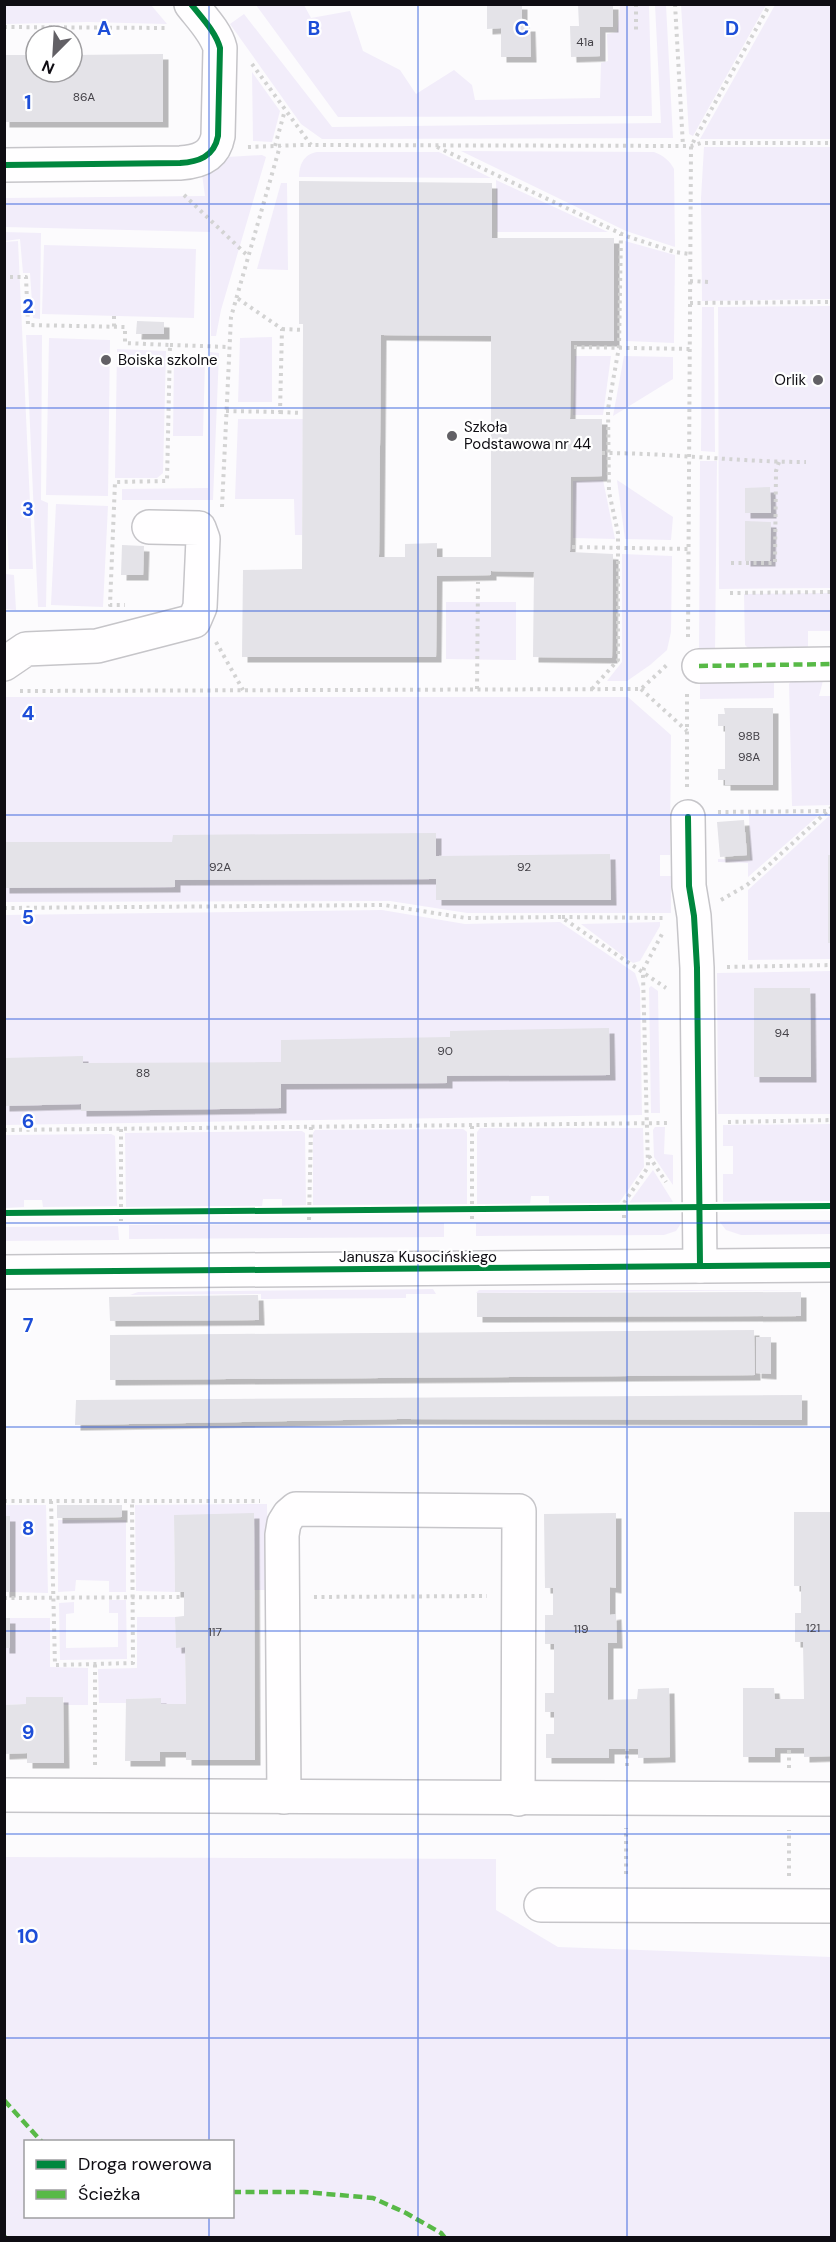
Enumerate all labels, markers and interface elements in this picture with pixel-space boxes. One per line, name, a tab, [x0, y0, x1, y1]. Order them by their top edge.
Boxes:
text: A	[97, 15, 111, 41]
text: B	[308, 15, 320, 41]
text: C	[515, 15, 529, 41]
text: D	[725, 15, 739, 41]
north arrow	[24, 24, 84, 84]
house number: 41a	[576, 34, 594, 50]
text: N	[39, 55, 58, 79]
text: 1	[24, 89, 32, 115]
house number: 86A	[73, 89, 95, 105]
text: 2	[22, 293, 34, 319]
place label: Boiska szkolne	[118, 350, 218, 370]
marker: Boiska szkolne	[99, 353, 113, 367]
place label: Orlik	[774, 370, 806, 390]
marker: Orlik	[811, 373, 825, 387]
place label: Szkoła Podstawowa nr 44	[464, 417, 591, 454]
marker: Szkoła Podstawowa nr 44	[445, 429, 459, 443]
text: 3	[22, 496, 34, 522]
text: 4	[22, 700, 35, 726]
house number: 98B	[738, 728, 760, 744]
house number: 98A	[738, 749, 760, 765]
house number: 92A	[209, 859, 231, 875]
house number: 92	[517, 859, 531, 875]
text: 5	[22, 904, 34, 930]
house number: 94	[775, 1025, 789, 1041]
house number: 90	[437, 1043, 453, 1059]
house number: 88	[136, 1065, 150, 1081]
text: 6	[22, 1108, 34, 1134]
street label: Janusza Kusocińskiego	[339, 1247, 497, 1267]
text: 7	[23, 1312, 34, 1338]
text: 8	[22, 1515, 34, 1541]
house number: 121	[806, 1620, 820, 1636]
house number: 119	[573, 1621, 589, 1637]
house number: 117	[208, 1624, 222, 1640]
text: 9	[22, 1719, 34, 1745]
text: 10	[17, 1923, 39, 1949]
legend	[24, 2140, 234, 2218]
text: Droga rowerowa	[78, 2152, 212, 2176]
text: Ścieżka	[78, 2182, 140, 2206]

